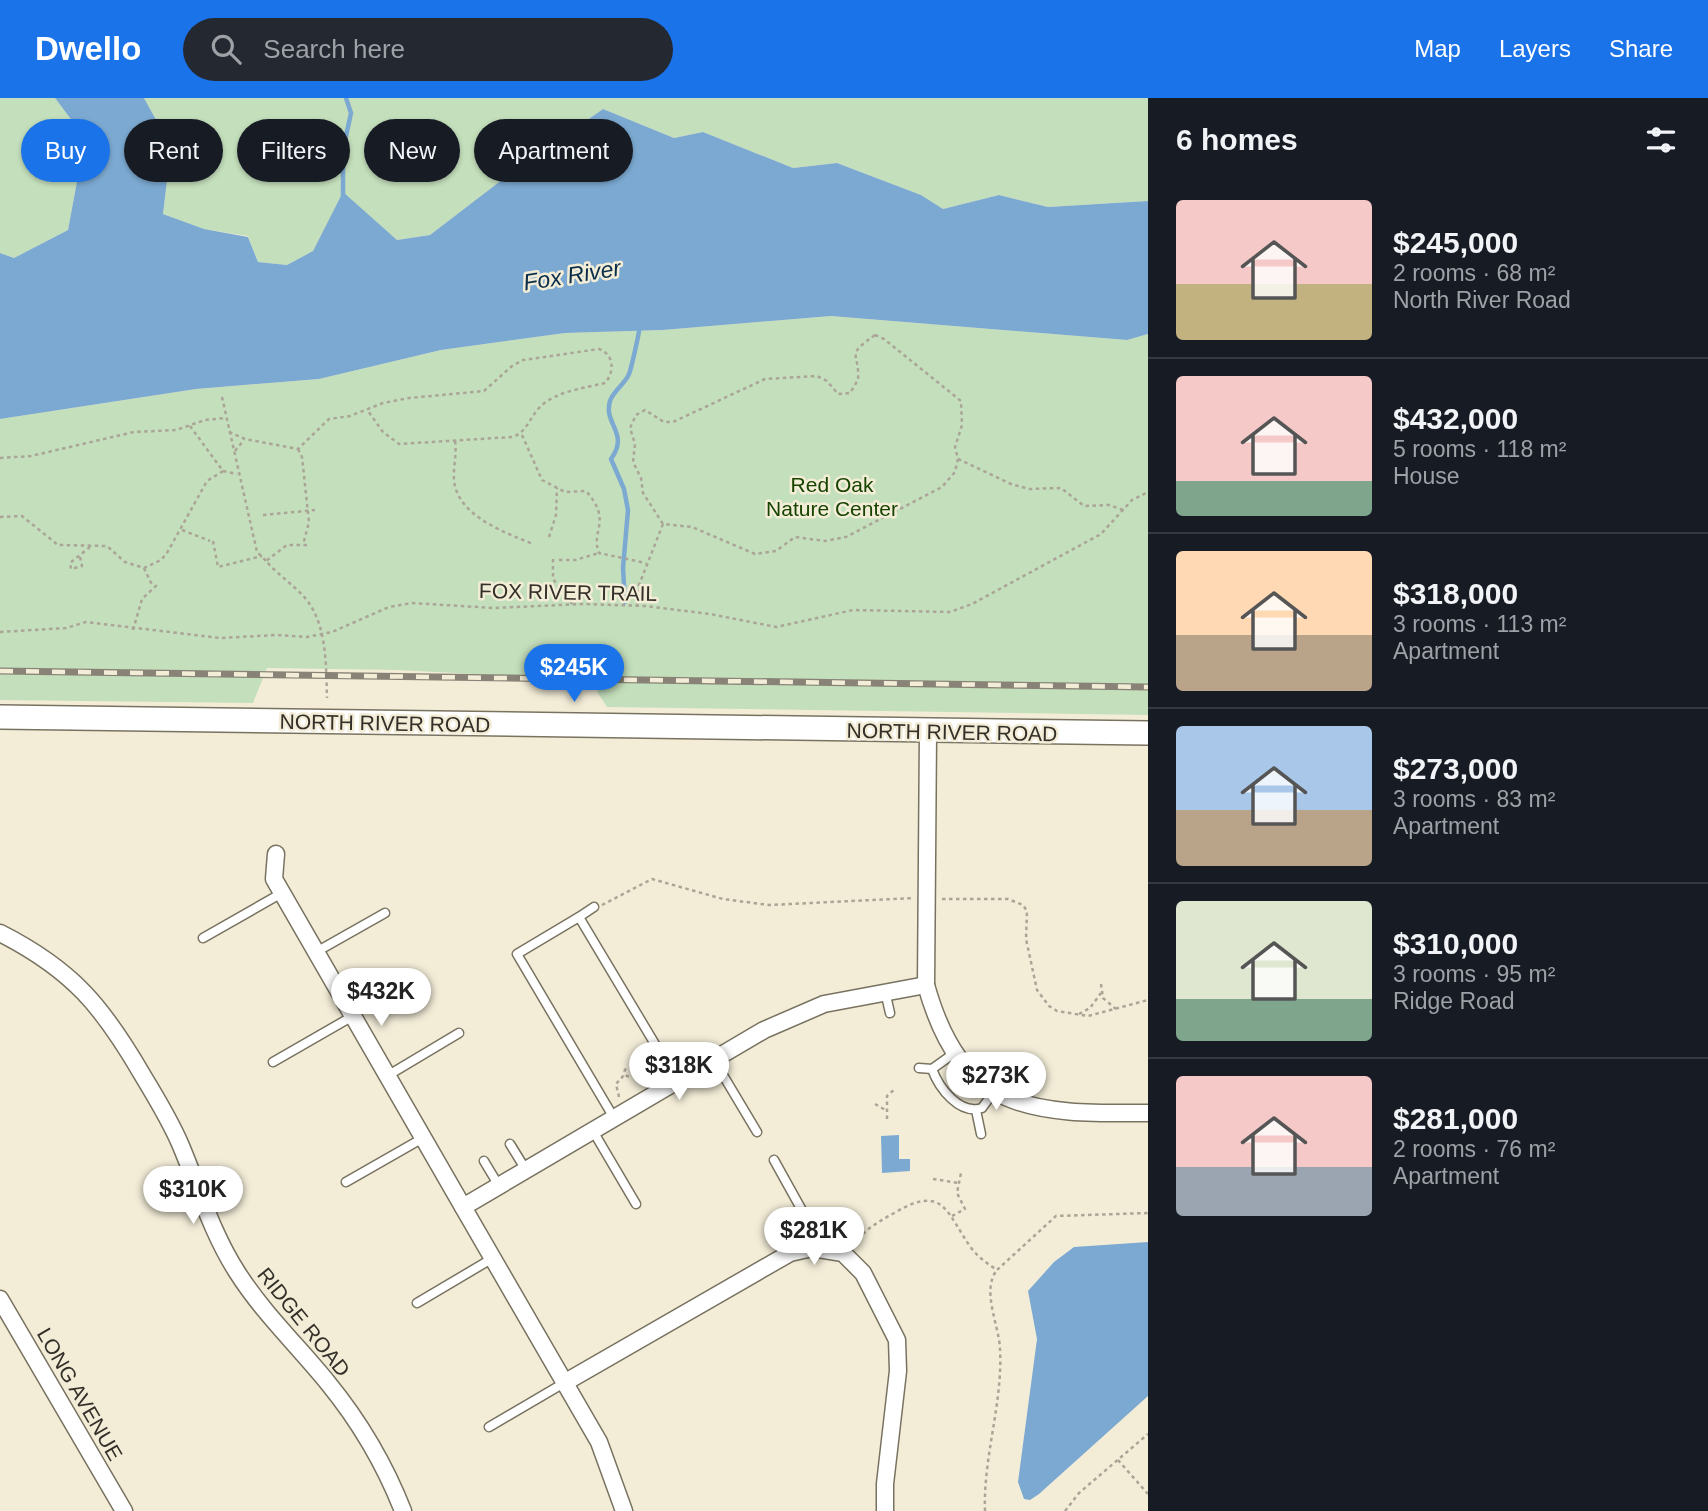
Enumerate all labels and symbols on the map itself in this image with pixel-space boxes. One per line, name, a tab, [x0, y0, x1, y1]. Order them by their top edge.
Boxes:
water label: Fox River	[521, 254, 624, 296]
park label: Red Oak Nature Center	[766, 473, 898, 520]
street label: FOX RIVER TRAIL	[479, 579, 657, 605]
pin: $245K	[525, 644, 623, 704]
street label: NORTH RIVER ROAD	[279, 710, 491, 736]
street label: NORTH RIVER ROAD	[846, 719, 1058, 745]
pin: $432K	[332, 968, 430, 1028]
pin: $318K	[630, 1042, 728, 1102]
pin: $273K	[947, 1052, 1045, 1112]
pin: $310K	[144, 1166, 242, 1226]
pin: $281K	[765, 1208, 863, 1267]
street label: RIDGE ROAD	[253, 1263, 355, 1381]
street label: LONG AVENUE	[33, 1324, 127, 1464]

